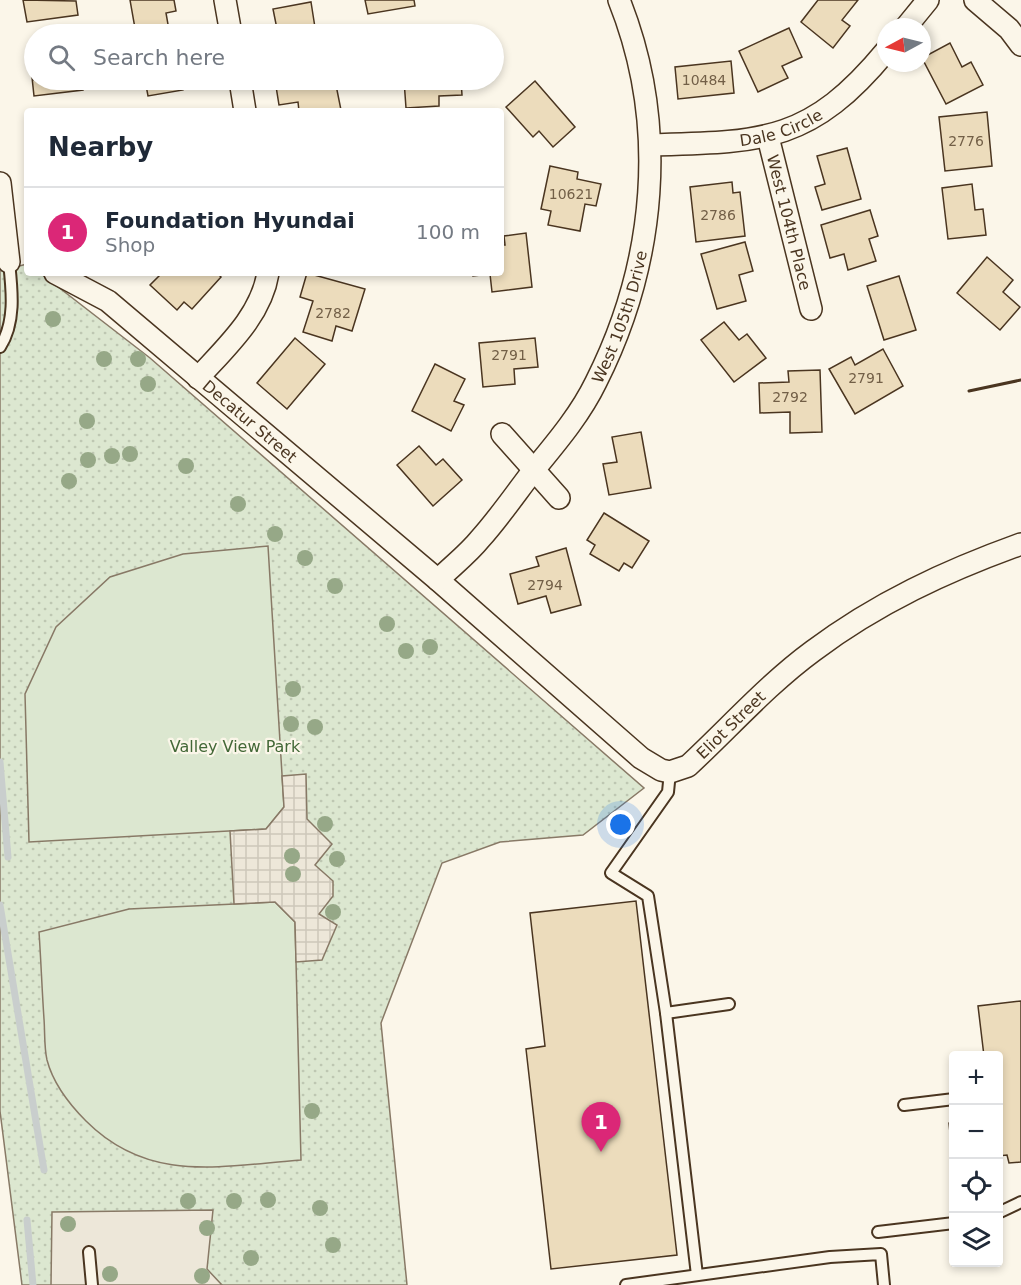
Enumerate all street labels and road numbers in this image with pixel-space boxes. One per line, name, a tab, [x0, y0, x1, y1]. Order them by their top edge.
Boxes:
street label: Dale Circle	[738, 105, 826, 150]
street label: West 104th Place	[763, 153, 815, 292]
street label: West 105th Drive	[588, 249, 651, 386]
street label: Decatur Street	[199, 376, 301, 466]
street label: Eliot Street	[692, 687, 769, 763]

